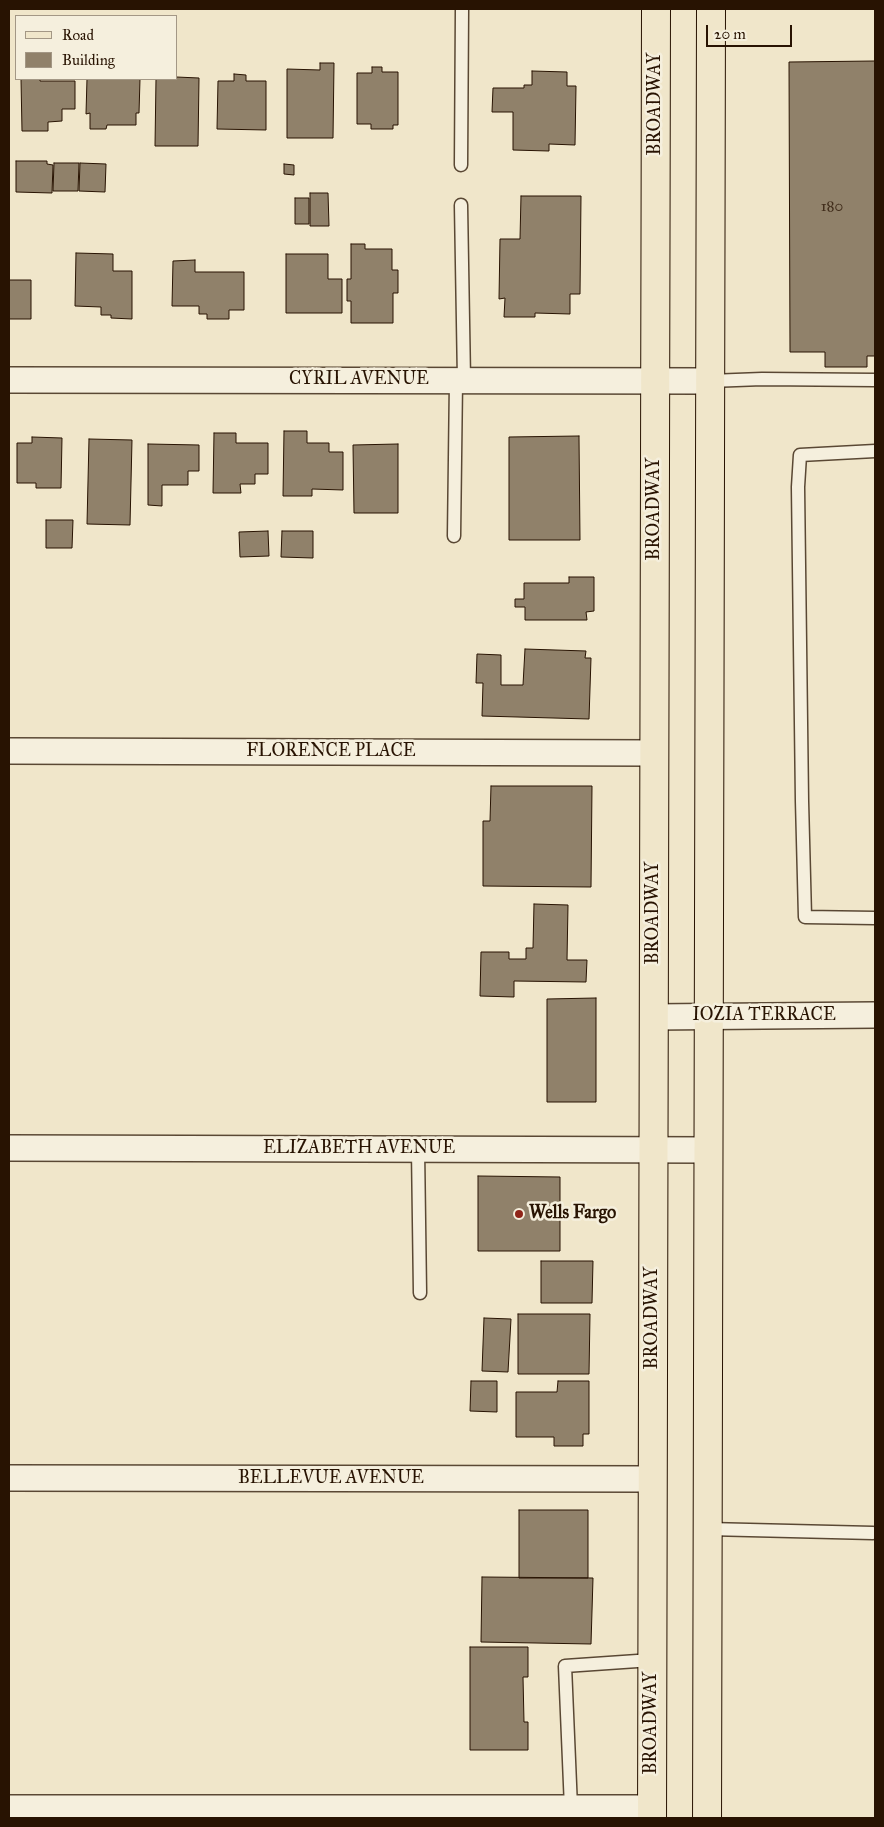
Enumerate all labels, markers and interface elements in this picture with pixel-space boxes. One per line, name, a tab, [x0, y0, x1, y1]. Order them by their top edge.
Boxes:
legend	[15, 15, 178, 80]
scale bar	[709, 15, 795, 47]
text: 20 m	[714, 25, 746, 43]
text: Road	[62, 26, 94, 44]
text: Building	[62, 51, 115, 69]
street label: BROADWAY	[645, 52, 667, 156]
house number: 180	[821, 198, 843, 216]
street label: CYRIL AVENUE	[289, 369, 429, 391]
street label: BROADWAY	[644, 457, 666, 561]
street label: FLORENCE PLACE	[246, 741, 416, 763]
street label: BROADWAY	[643, 861, 665, 965]
street label: IOZIA TERRACE	[692, 1005, 836, 1027]
street label: ELIZABETH AVENUE	[263, 1138, 455, 1160]
place label: Wells Fargo	[529, 1203, 616, 1225]
marker: Wells Fargo	[513, 1208, 525, 1220]
street label: BROADWAY	[642, 1266, 664, 1370]
street label: BELLEVUE AVENUE	[238, 1468, 424, 1490]
street label: BROADWAY	[641, 1671, 663, 1775]

